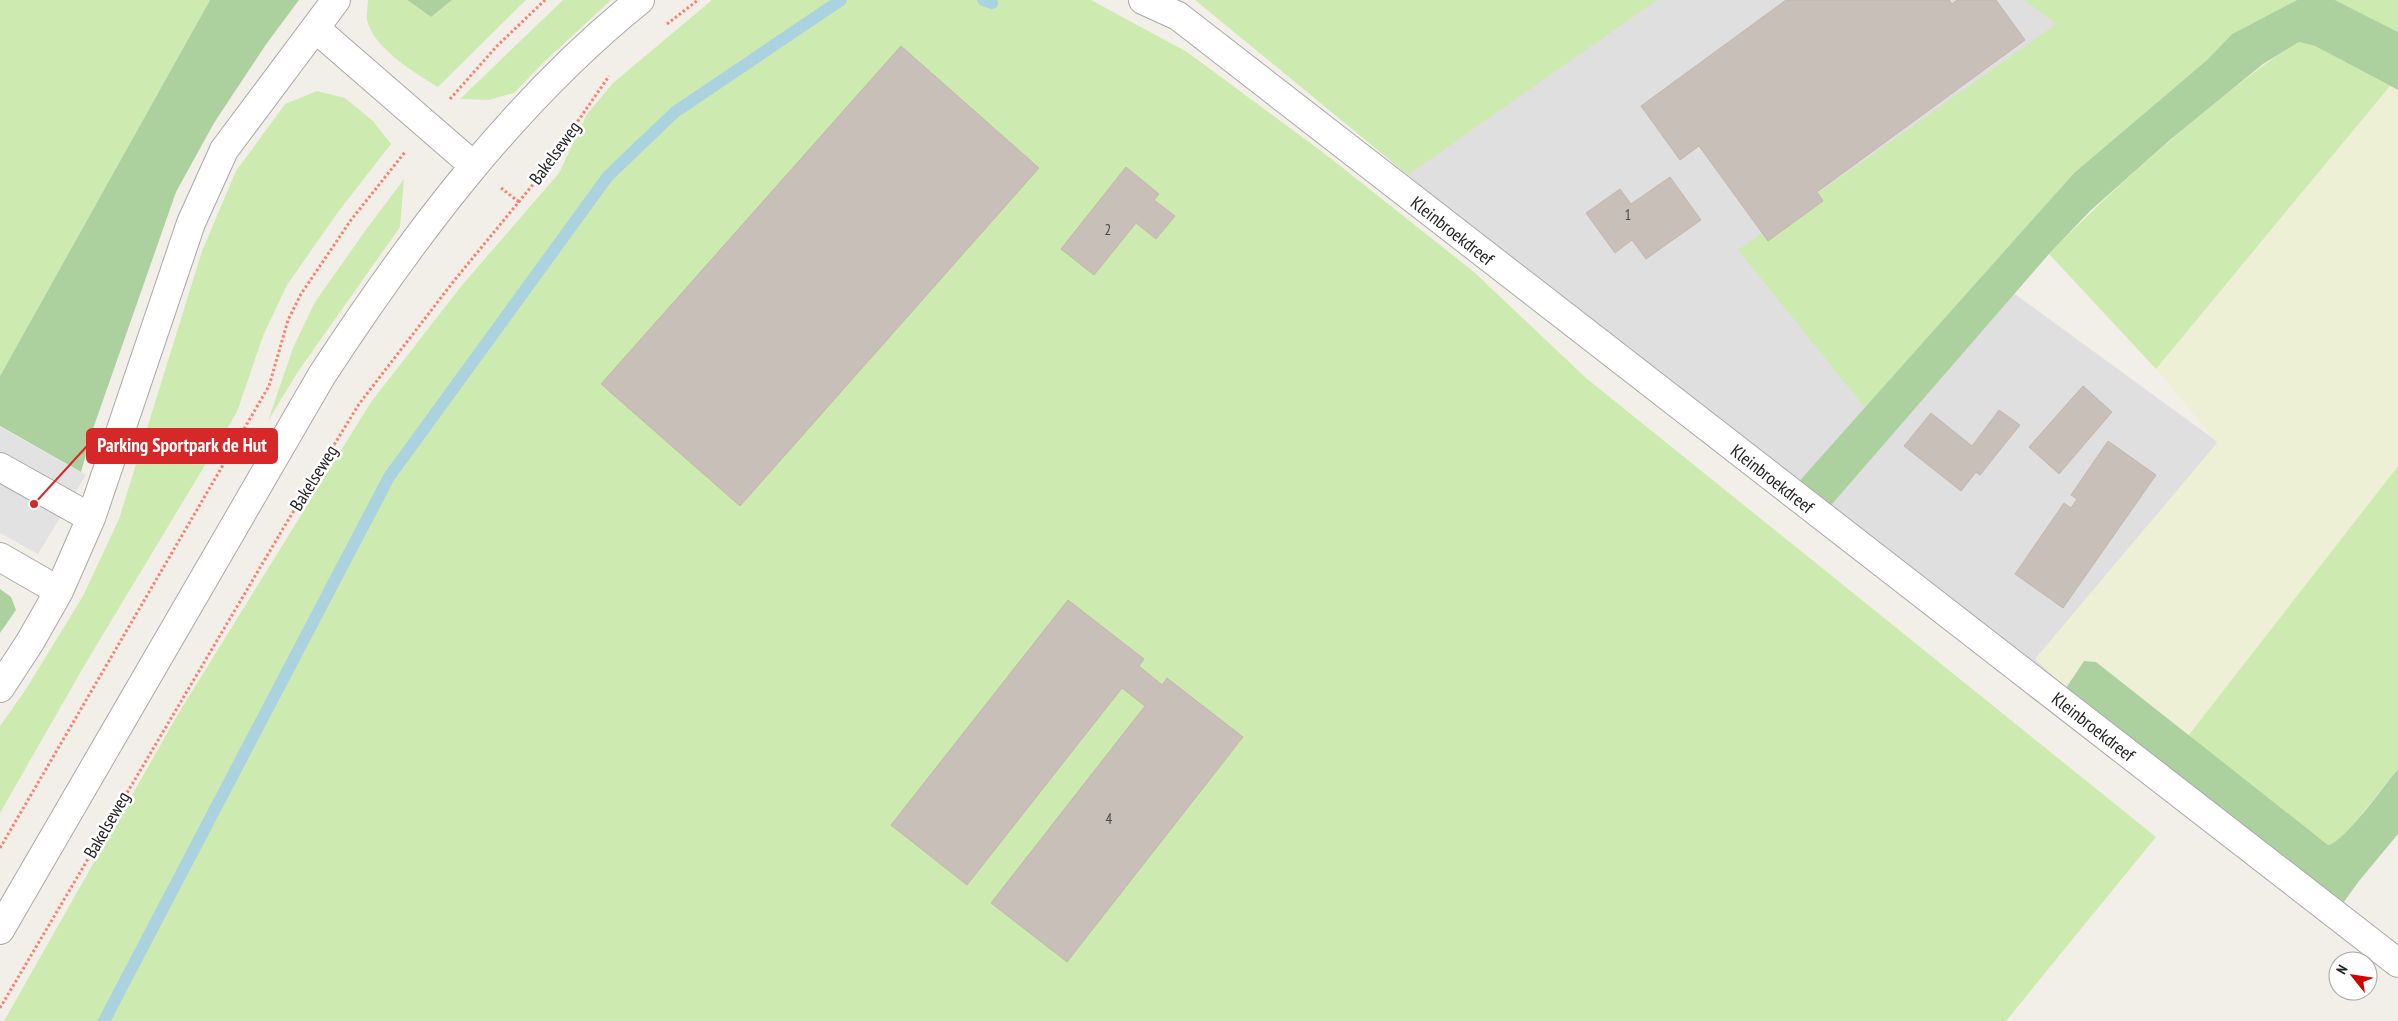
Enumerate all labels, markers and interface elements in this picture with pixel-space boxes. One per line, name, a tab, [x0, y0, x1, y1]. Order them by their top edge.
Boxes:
street label: Bakelseweg	[524, 116, 585, 189]
street label: Kleinbroekdreef	[1406, 191, 1500, 271]
house number: 1	[1625, 205, 1631, 224]
house number: 2	[1105, 220, 1111, 239]
callout: Parking Sportpark de Hut	[87, 429, 277, 463]
text: Parking Sportpark de Hut	[97, 433, 267, 457]
street label: Kleinbroekdreef	[1726, 439, 1820, 519]
street label: Bakelseweg	[284, 441, 343, 515]
street label: Kleinbroekdreef	[2047, 687, 2141, 767]
street label: Bakelseweg	[78, 787, 135, 862]
house number: 4	[1106, 809, 1113, 828]
north arrow	[2328, 951, 2378, 1001]
text: N	[2332, 962, 2351, 977]

